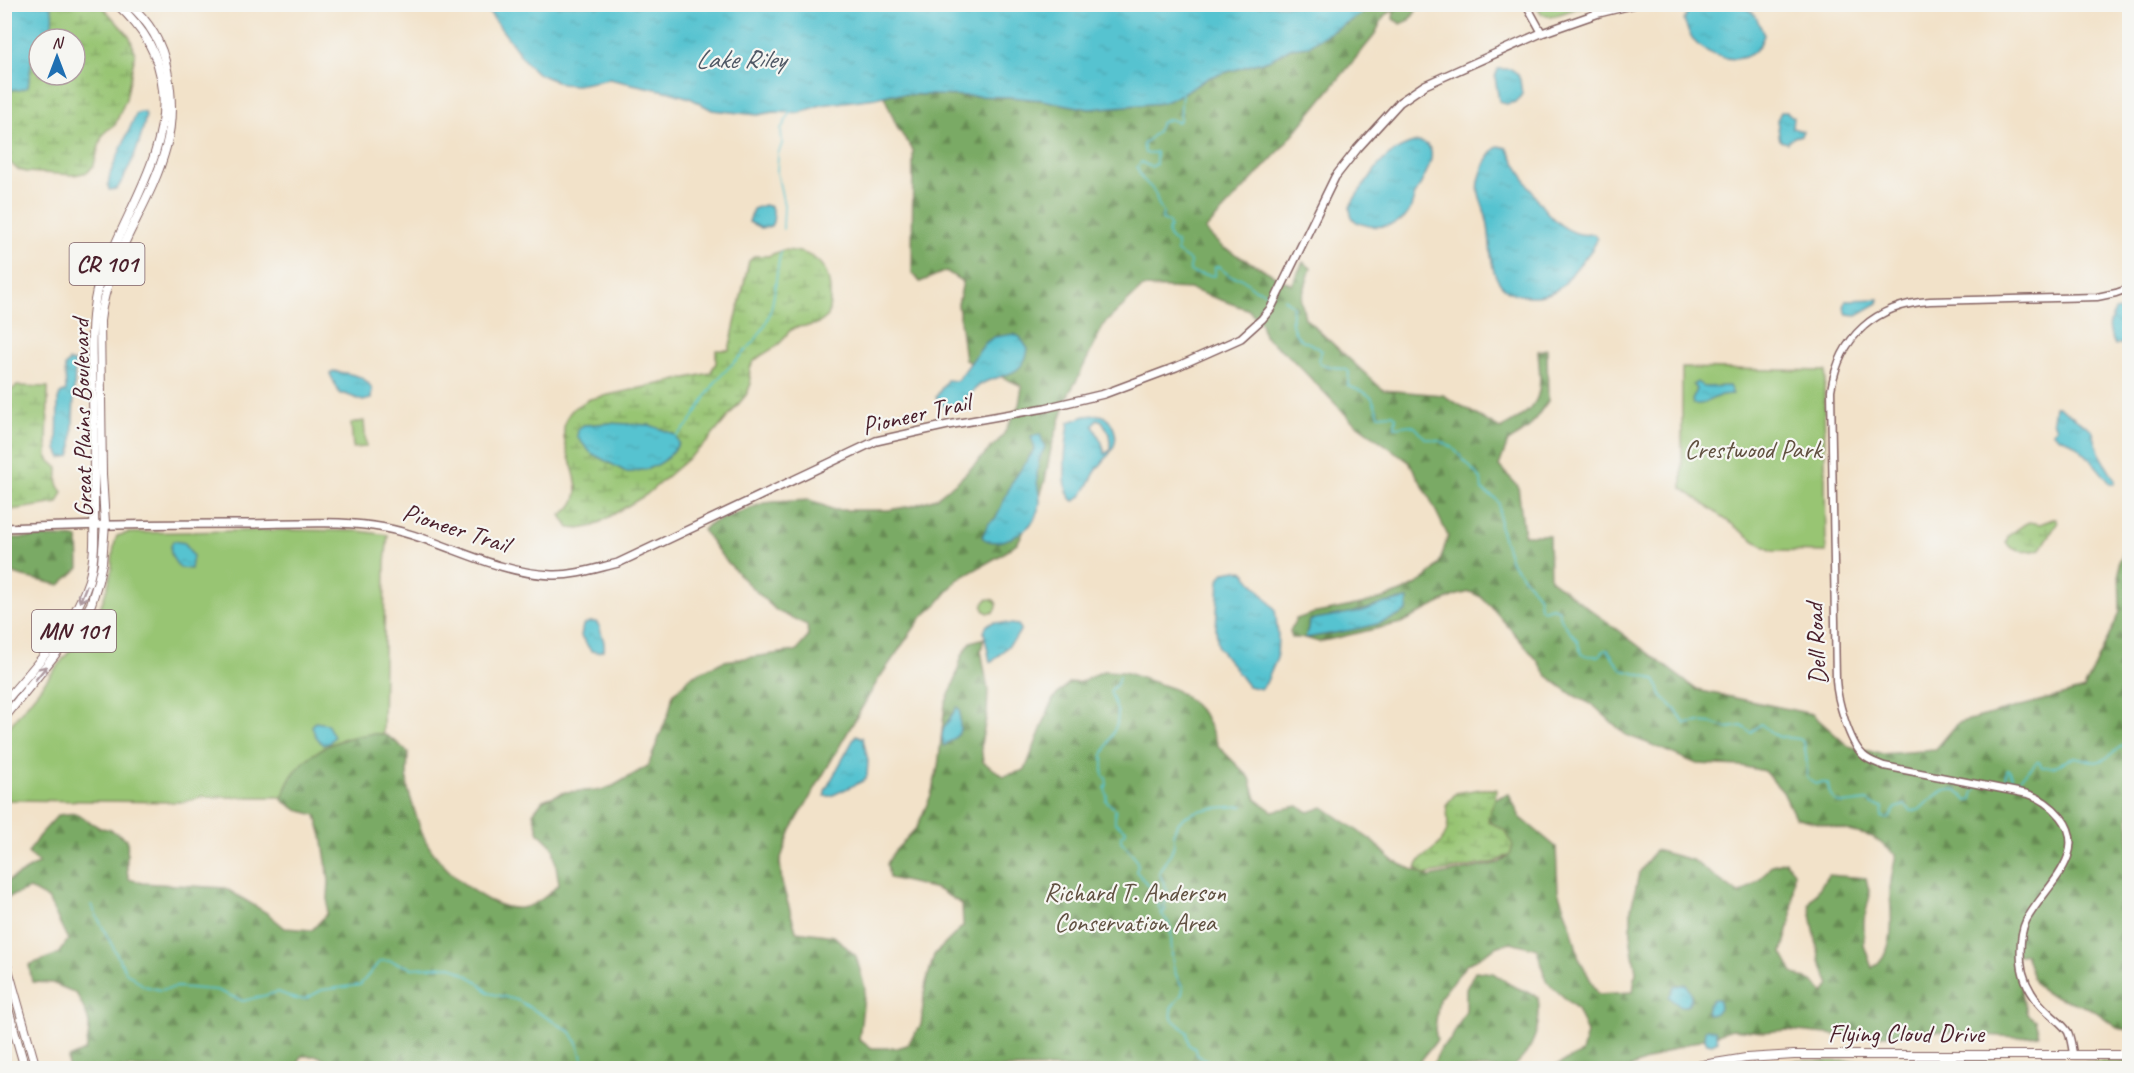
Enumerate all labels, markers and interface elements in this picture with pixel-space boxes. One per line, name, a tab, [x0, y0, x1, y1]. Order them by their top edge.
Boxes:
north arrow	[27, 27, 87, 87]
text: N	[52, 33, 65, 53]
water label: Lake Riley	[695, 42, 790, 76]
road number: CR 101	[70, 243, 144, 285]
street label: Great Plains Boulevard	[64, 315, 100, 518]
street label: Pioneer Trail	[859, 384, 978, 442]
park label: Crestwood Park	[1684, 433, 1824, 466]
street label: Pioneer Trail	[398, 495, 518, 562]
one-way arrow	[77, 584, 88, 603]
street label: Dell Road	[1797, 598, 1835, 686]
road number: MN 101	[32, 610, 116, 652]
one-way arrow	[35, 665, 48, 681]
park label: Richard T. Anderson Conservation Area	[1044, 876, 1226, 939]
street label: Flying Cloud Drive	[1828, 1017, 1986, 1050]

